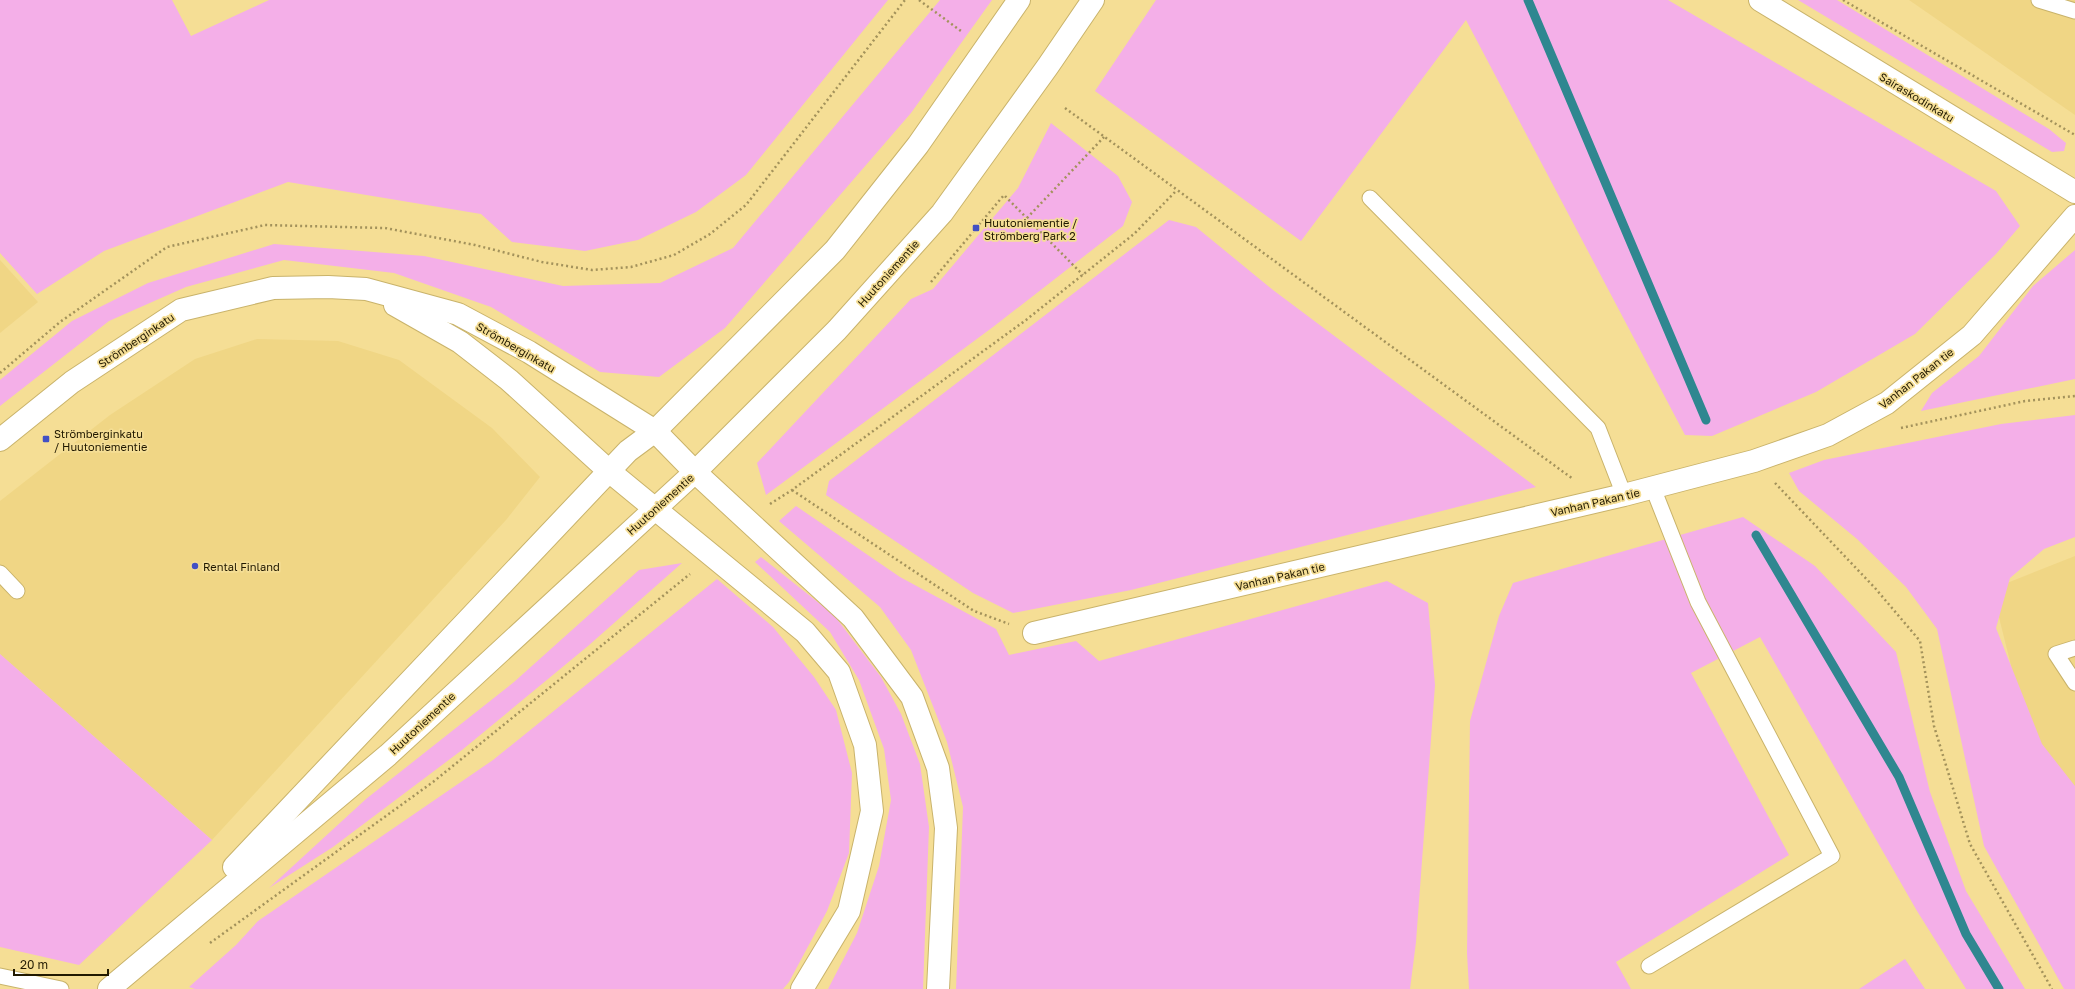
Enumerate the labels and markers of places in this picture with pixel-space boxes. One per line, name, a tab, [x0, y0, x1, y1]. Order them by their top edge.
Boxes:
place label: Huutoniementie / Strömberg Park 2	[984, 216, 1077, 242]
marker: Huutoniementie / Strömberg Park 2	[971, 223, 981, 233]
place label: Strömberginkatu / Huutoniementie	[54, 427, 147, 453]
marker: Strömberginkatu / Huutoniementie	[41, 434, 51, 444]
place label: Rental Finland	[203, 560, 280, 573]
marker: Rental Finland	[190, 561, 200, 571]

